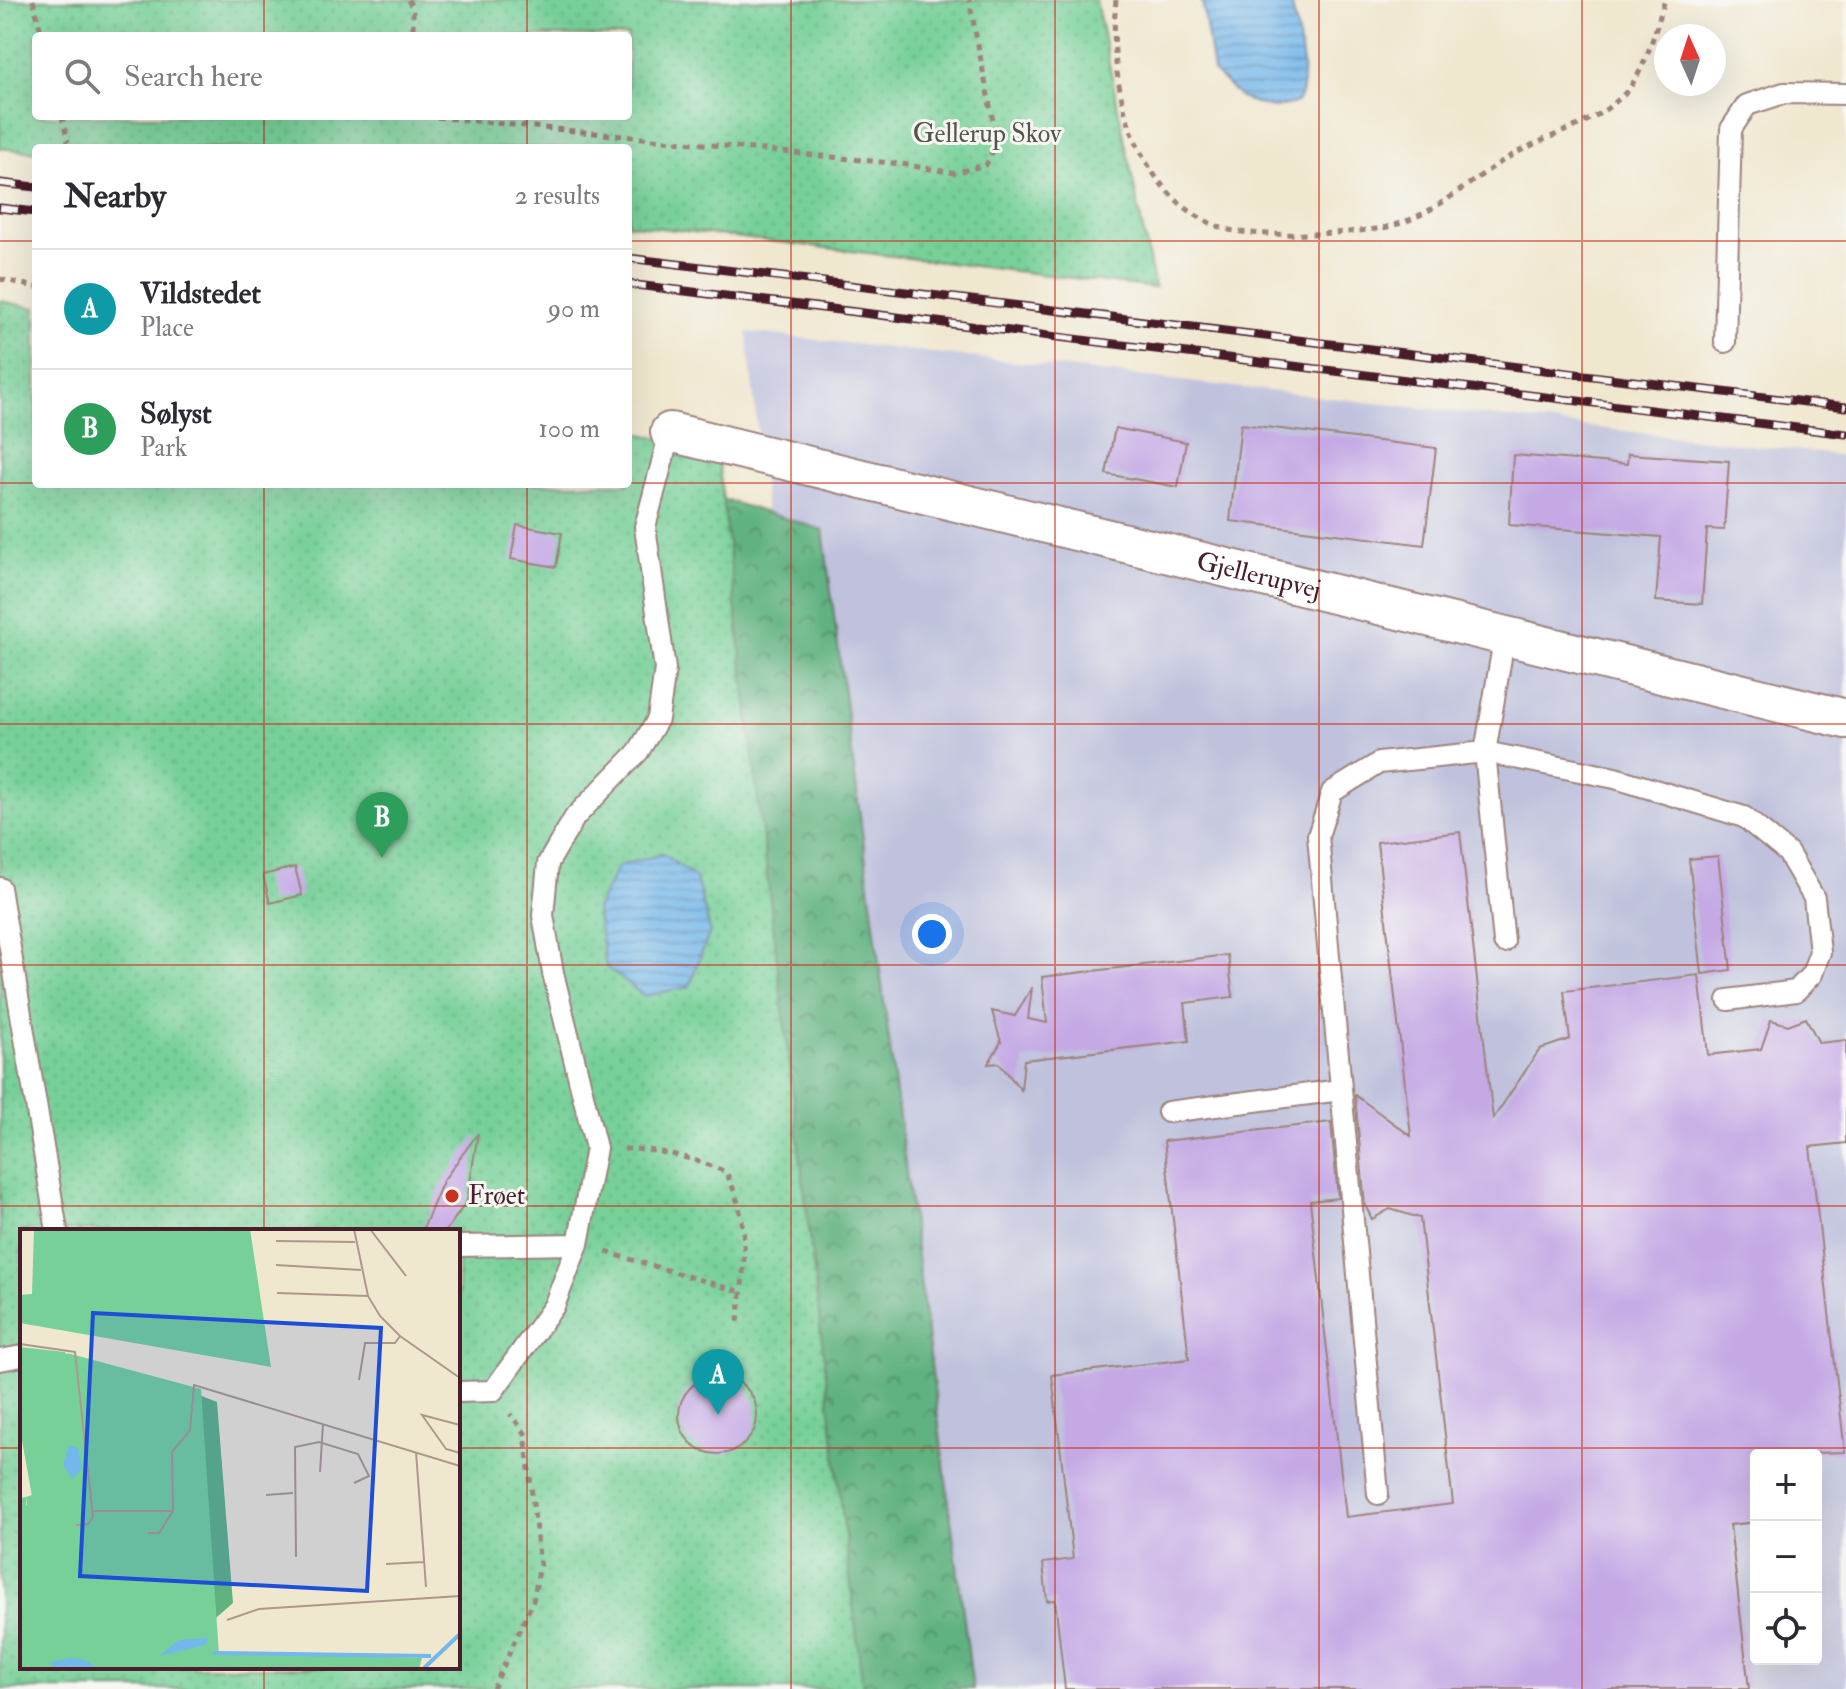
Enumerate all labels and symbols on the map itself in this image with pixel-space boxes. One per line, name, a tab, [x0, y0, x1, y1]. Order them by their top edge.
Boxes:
north arrow	[1654, 24, 1726, 96]
park label: Gellerup Skov	[913, 118, 1062, 151]
street label: Gjellerupvej	[1193, 545, 1324, 606]
pin: B	[356, 792, 408, 858]
your location	[912, 914, 952, 954]
place label: Frøet	[468, 1180, 525, 1212]
marker: Frøet	[443, 1187, 461, 1205]
inset map	[20, 1229, 460, 1669]
pin: A	[692, 1349, 744, 1415]

